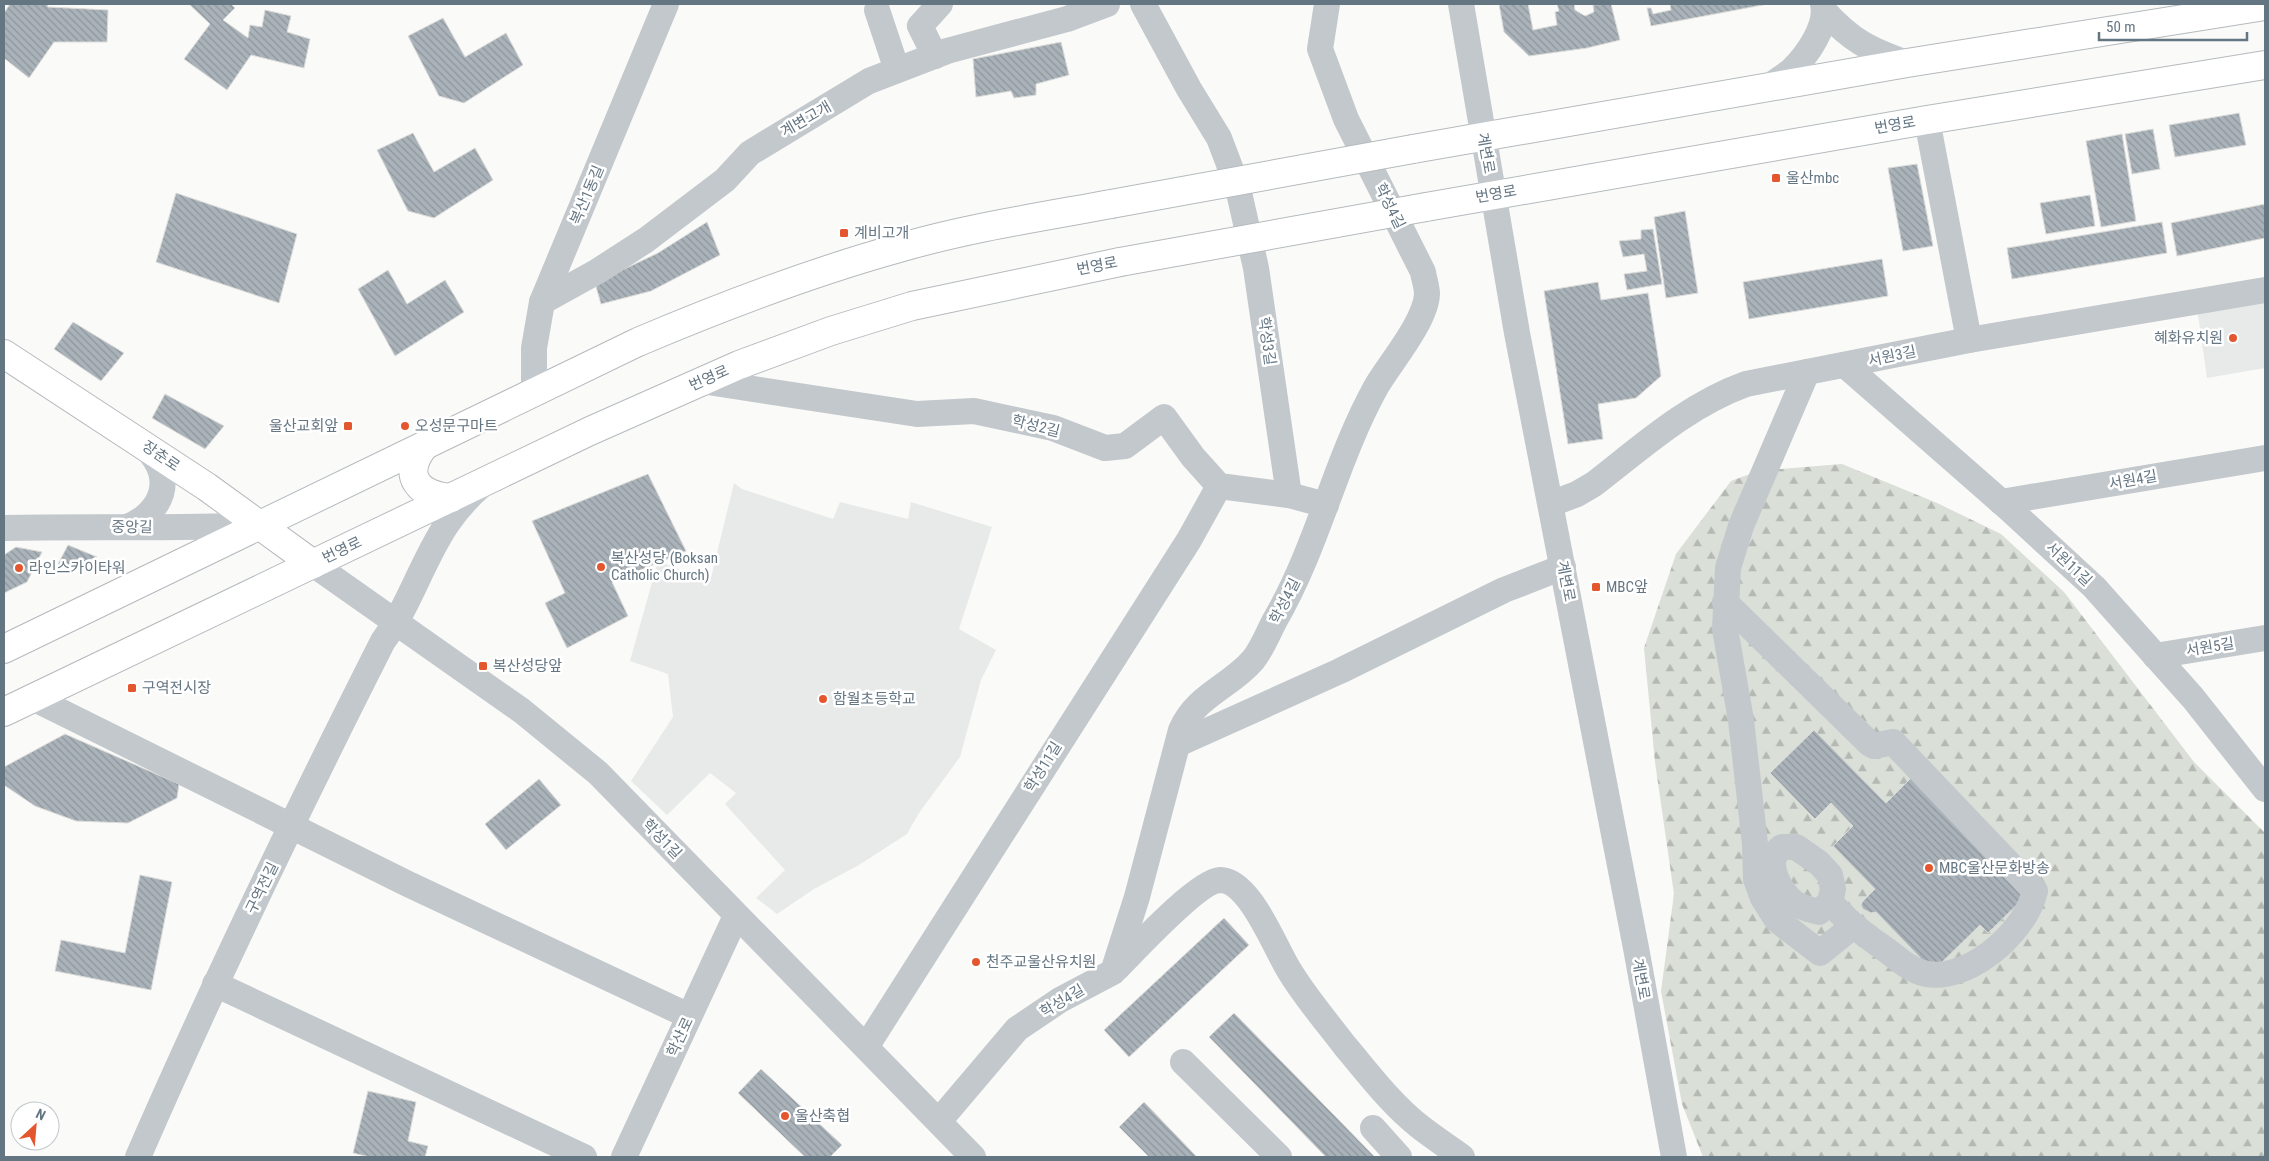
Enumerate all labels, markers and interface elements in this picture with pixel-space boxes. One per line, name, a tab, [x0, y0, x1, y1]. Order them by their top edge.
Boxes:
scale bar	[2099, 10, 2246, 42]
text: 50 m	[2106, 18, 2136, 36]
street label: 계변고개	[778, 97, 834, 141]
street label: 번영로	[1873, 113, 1917, 137]
street label: 계변로	[1474, 131, 1498, 175]
street label: 복산1동길	[566, 163, 608, 227]
place label: 울산mbc	[1786, 169, 1839, 187]
marker: 울산mbc	[1770, 172, 1782, 184]
street label: 학성4길	[1371, 180, 1409, 232]
street label: 번영로	[1474, 182, 1518, 206]
place label: 계비고개	[854, 224, 909, 242]
marker: 계비고개	[838, 227, 850, 239]
street label: 번영로	[1075, 253, 1119, 279]
street label: 학성3길	[1255, 316, 1279, 366]
place label: 혜화유치원	[2154, 329, 2223, 347]
marker: 혜화유치원	[2227, 332, 2239, 344]
street label: 서원3길	[1866, 342, 1918, 370]
street label: 번영로	[686, 361, 732, 395]
street label: 학성2길	[1010, 411, 1062, 441]
place label: 울산교회앞	[269, 417, 338, 435]
place label: 오성문구마트	[415, 417, 498, 435]
marker: 울산교회앞	[342, 420, 354, 432]
marker: 오성문구마트	[399, 420, 411, 432]
street label: 장춘로	[139, 437, 183, 475]
street label: 서원4길	[2107, 467, 2159, 493]
street label: 중앙길	[111, 518, 153, 536]
street label: 번영로	[319, 533, 365, 567]
street label: 서원11길	[2042, 538, 2096, 590]
place label: 복산성당 (Boksan Catholic Church)	[611, 549, 718, 584]
place label: 라인스카이타워	[29, 559, 126, 577]
street label: 계변로	[1553, 559, 1579, 603]
marker: 복산성당 (Boksan Catholic Church)	[595, 561, 607, 573]
marker: 라인스카이타워	[13, 562, 25, 574]
street label: 학성4길	[1266, 575, 1304, 627]
place label: MBC앞	[1606, 578, 1648, 596]
marker: MBC앞	[1590, 581, 1602, 593]
street label: 서원5길	[2184, 634, 2236, 660]
place label: 복산성당앞	[493, 657, 562, 675]
marker: 복산성당앞	[477, 660, 489, 672]
place label: 구역전시장	[142, 679, 211, 697]
marker: 구역전시장	[126, 682, 138, 694]
place label: 함월초등학교	[833, 690, 916, 708]
marker: 함월초등학교	[817, 693, 829, 705]
street label: 학성11길	[1020, 738, 1066, 796]
street label: 학성1길	[639, 815, 685, 863]
street label: 구역전길	[242, 859, 282, 917]
place label: MBC울산문화방송	[1939, 859, 2050, 877]
marker: MBC울산문화방송	[1923, 862, 1935, 874]
place label: 천주교울산유치원	[986, 953, 1096, 971]
marker: 천주교울산유치원	[970, 956, 982, 968]
street label: 계변로	[1629, 957, 1653, 1001]
street label: 학성4길	[1036, 981, 1088, 1021]
street label: 학산로	[663, 1014, 697, 1060]
north arrow	[10, 1101, 60, 1151]
text: N	[33, 1105, 48, 1123]
place label: 울산축협	[795, 1107, 850, 1125]
marker: 울산축협	[779, 1110, 791, 1122]

